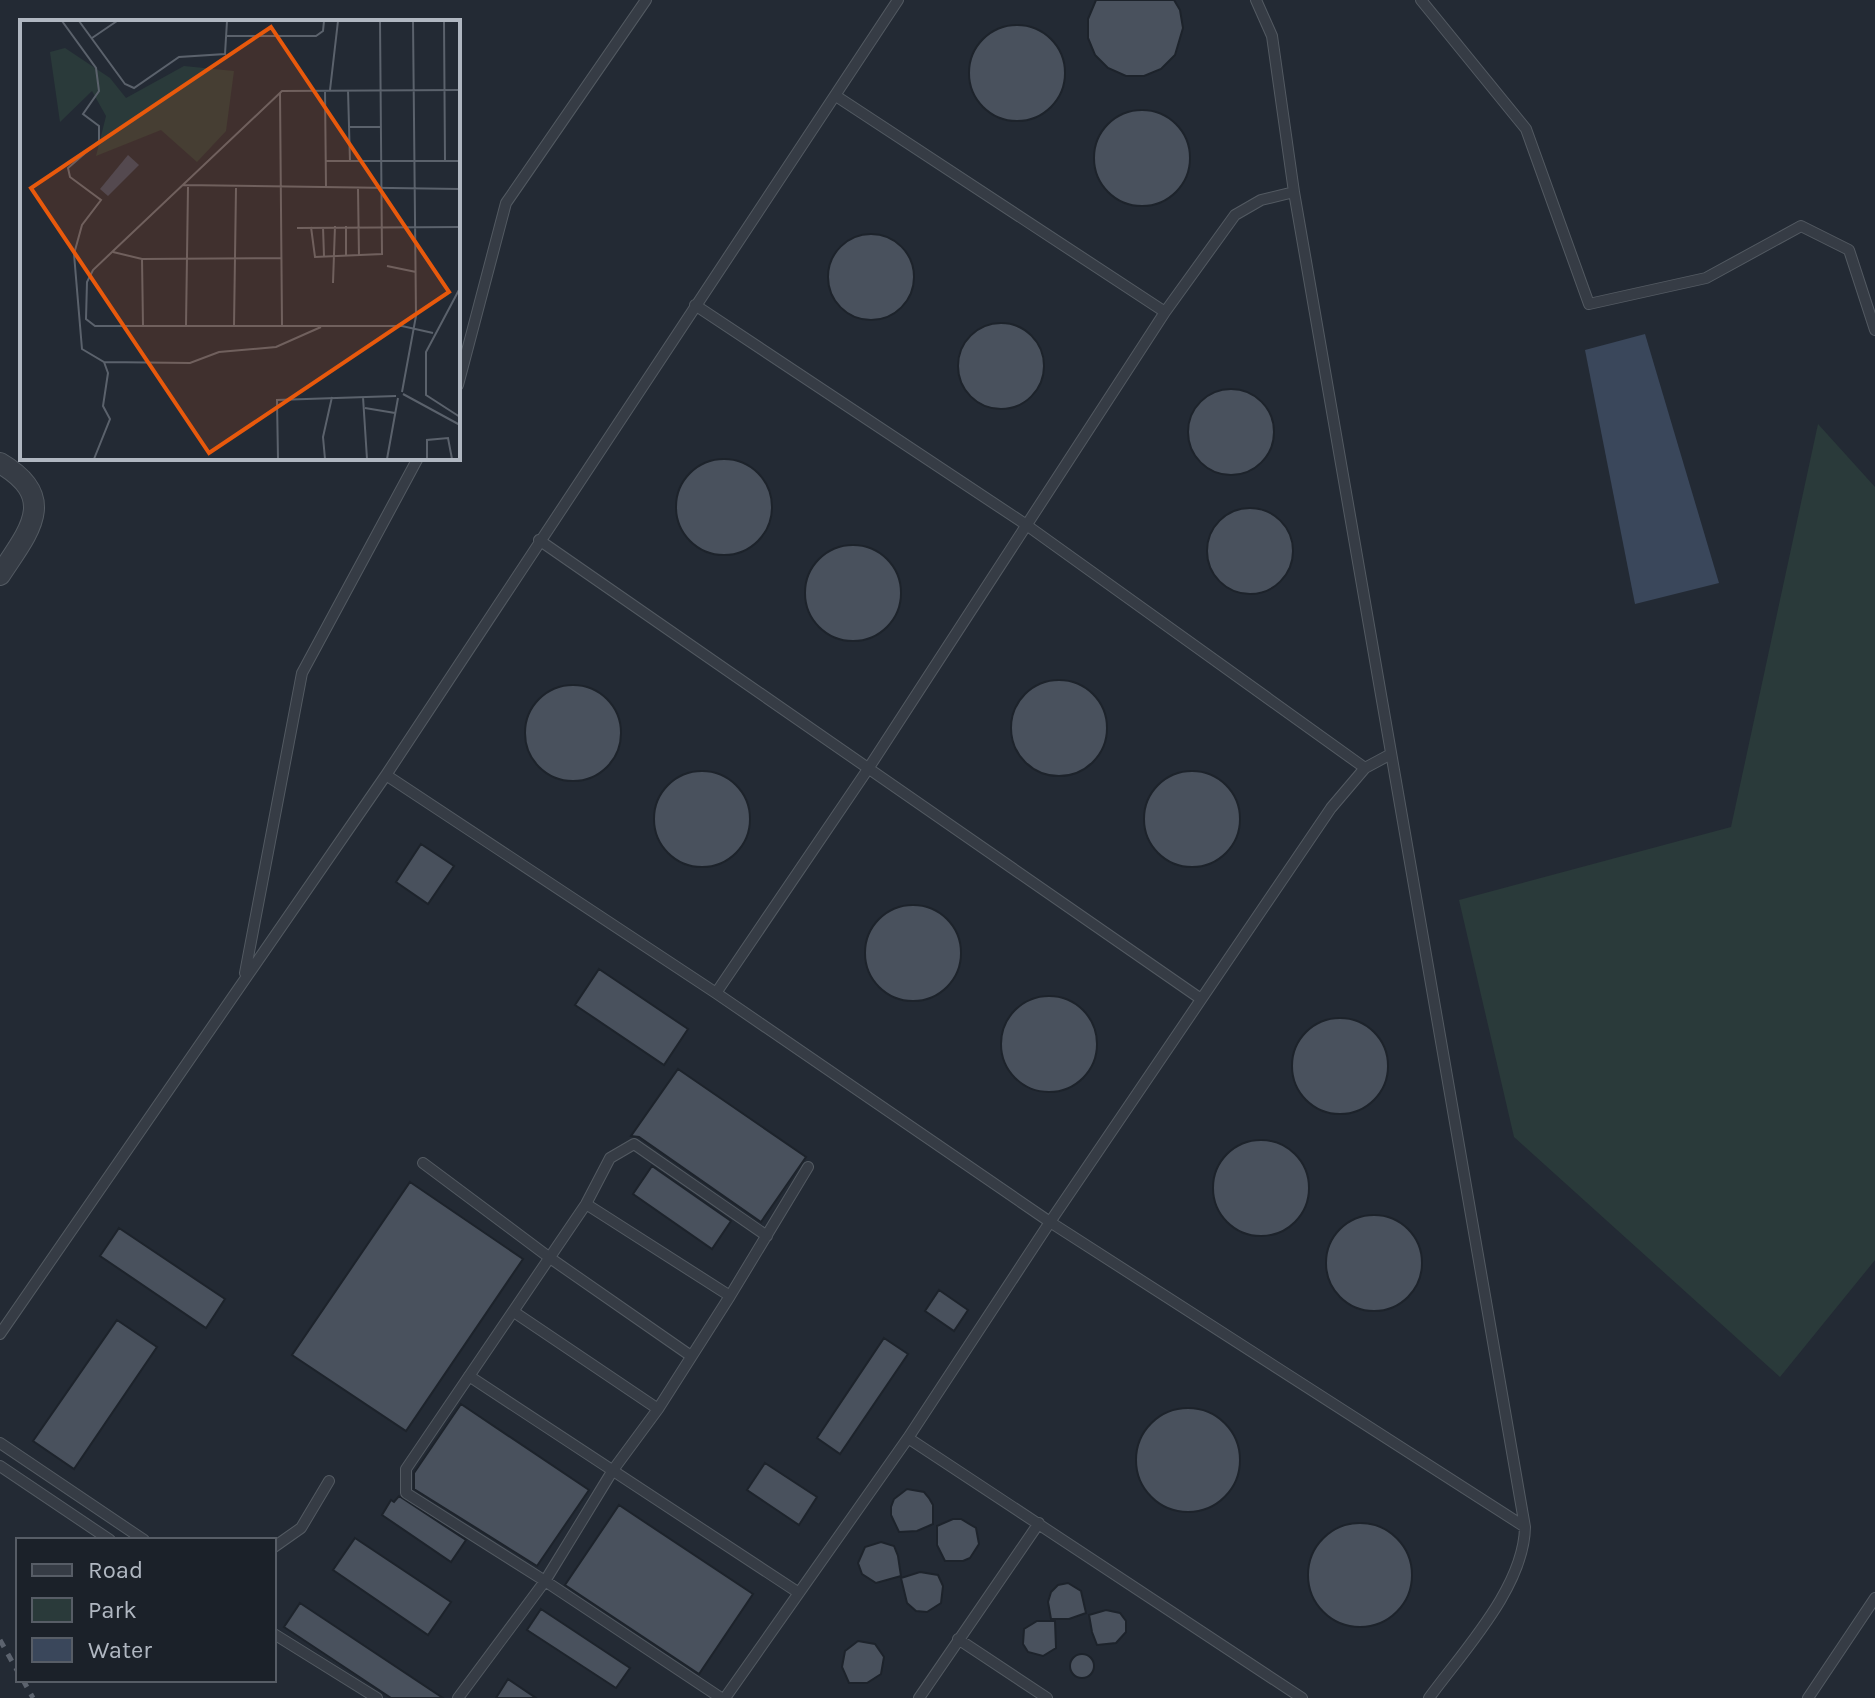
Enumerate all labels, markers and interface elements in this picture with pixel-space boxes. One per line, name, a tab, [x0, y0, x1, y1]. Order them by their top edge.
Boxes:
inset map	[20, 20, 460, 460]
legend	[16, 1538, 276, 1682]
text: Road	[88, 1556, 143, 1584]
text: Park	[88, 1596, 137, 1624]
text: Water	[88, 1636, 152, 1664]

